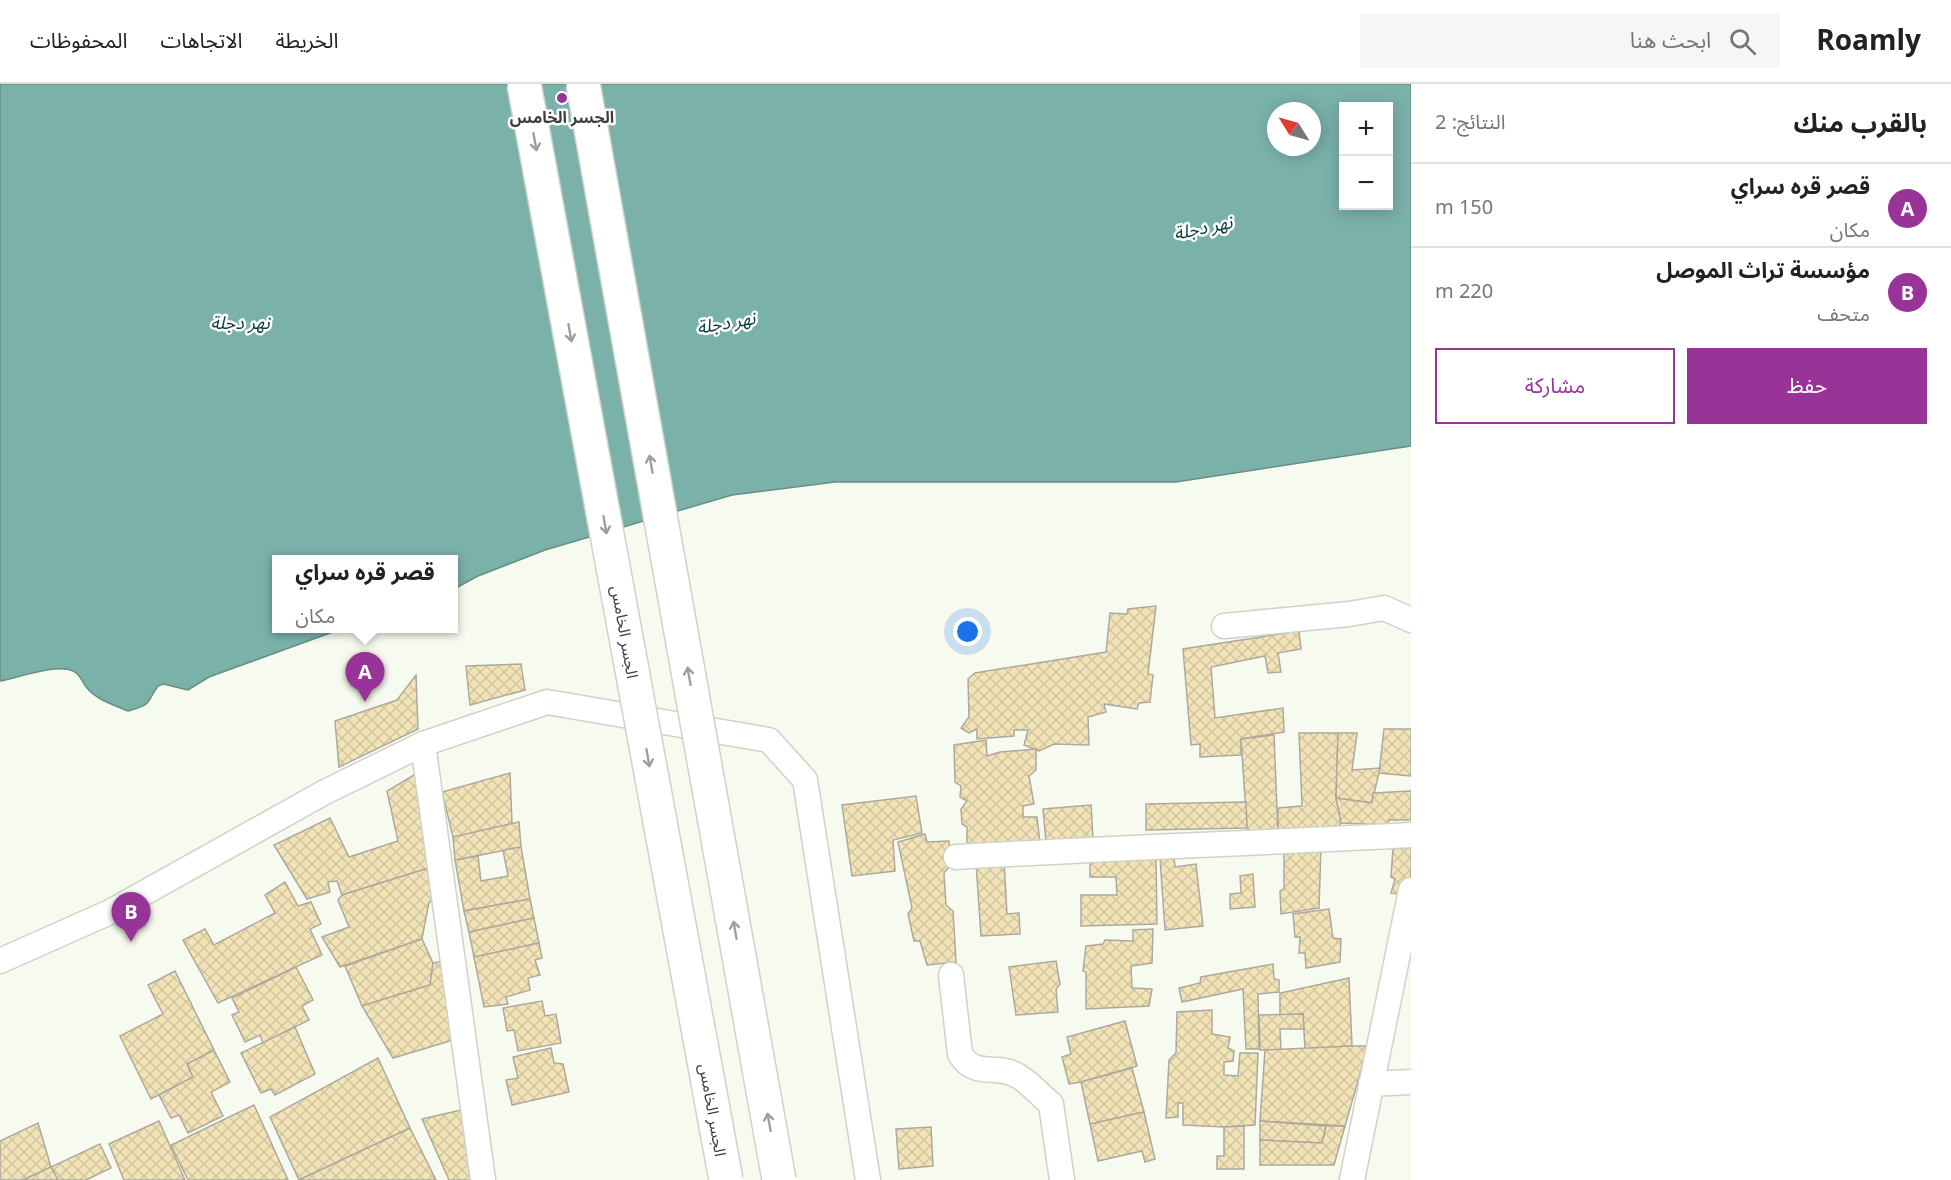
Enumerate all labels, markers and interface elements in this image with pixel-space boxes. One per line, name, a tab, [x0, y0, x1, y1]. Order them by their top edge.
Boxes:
text: Roamly	[1816, 12, 1921, 71]
search box	[1360, 14, 1780, 68]
text: ابحث هنا	[1630, 18, 1711, 64]
text: المحفوظات	[30, 19, 127, 63]
text: الاتجاهات	[160, 19, 242, 63]
text: الخريطة	[275, 19, 338, 63]
icon: search	[1726, 25, 1759, 58]
marker: الجسر الخامس	[555, 91, 569, 105]
text: بالقرب منك	[1793, 96, 1927, 151]
place label: الجسر الخامس	[510, 101, 614, 135]
north arrow	[1267, 102, 1321, 156]
map controls	[1339, 102, 1393, 210]
button: +	[1339, 102, 1393, 156]
text: النتائج: 2	[1435, 102, 1505, 144]
one-way arrow	[530, 131, 541, 151]
button: −	[1339, 156, 1393, 210]
text: قصر قره سراي	[1731, 164, 1870, 210]
text: 150 m	[1435, 187, 1493, 229]
text: A	[1901, 189, 1914, 231]
water label: نهر دجلة	[1170, 203, 1238, 253]
text: مكان	[1830, 210, 1870, 252]
text: مؤسسة تراث الموصل	[1656, 248, 1870, 294]
text: 220 m	[1435, 271, 1493, 313]
text: B	[1901, 273, 1914, 315]
text: متحف	[1817, 294, 1870, 336]
water label: نهر دجلة	[694, 299, 760, 347]
water label: نهر دجلة	[210, 304, 272, 342]
one-way arrow	[565, 323, 576, 343]
button: مشاركة	[1435, 348, 1675, 424]
button: حفظ	[1687, 348, 1927, 424]
one-way arrow	[645, 455, 656, 474]
one-way arrow	[600, 515, 611, 534]
text: قصر قره سراي	[295, 550, 435, 596]
popup	[272, 555, 458, 633]
street label: الجسر الخامس	[599, 583, 649, 681]
text: مكان	[295, 596, 336, 638]
your location	[953, 617, 982, 646]
pin: A	[346, 652, 385, 702]
one-way arrow	[683, 667, 694, 687]
one-way arrow	[643, 748, 654, 768]
pin: B	[112, 892, 150, 942]
one-way arrow	[729, 921, 740, 941]
street label: الجسر الخامس	[687, 1061, 737, 1159]
one-way arrow	[763, 1113, 774, 1133]

